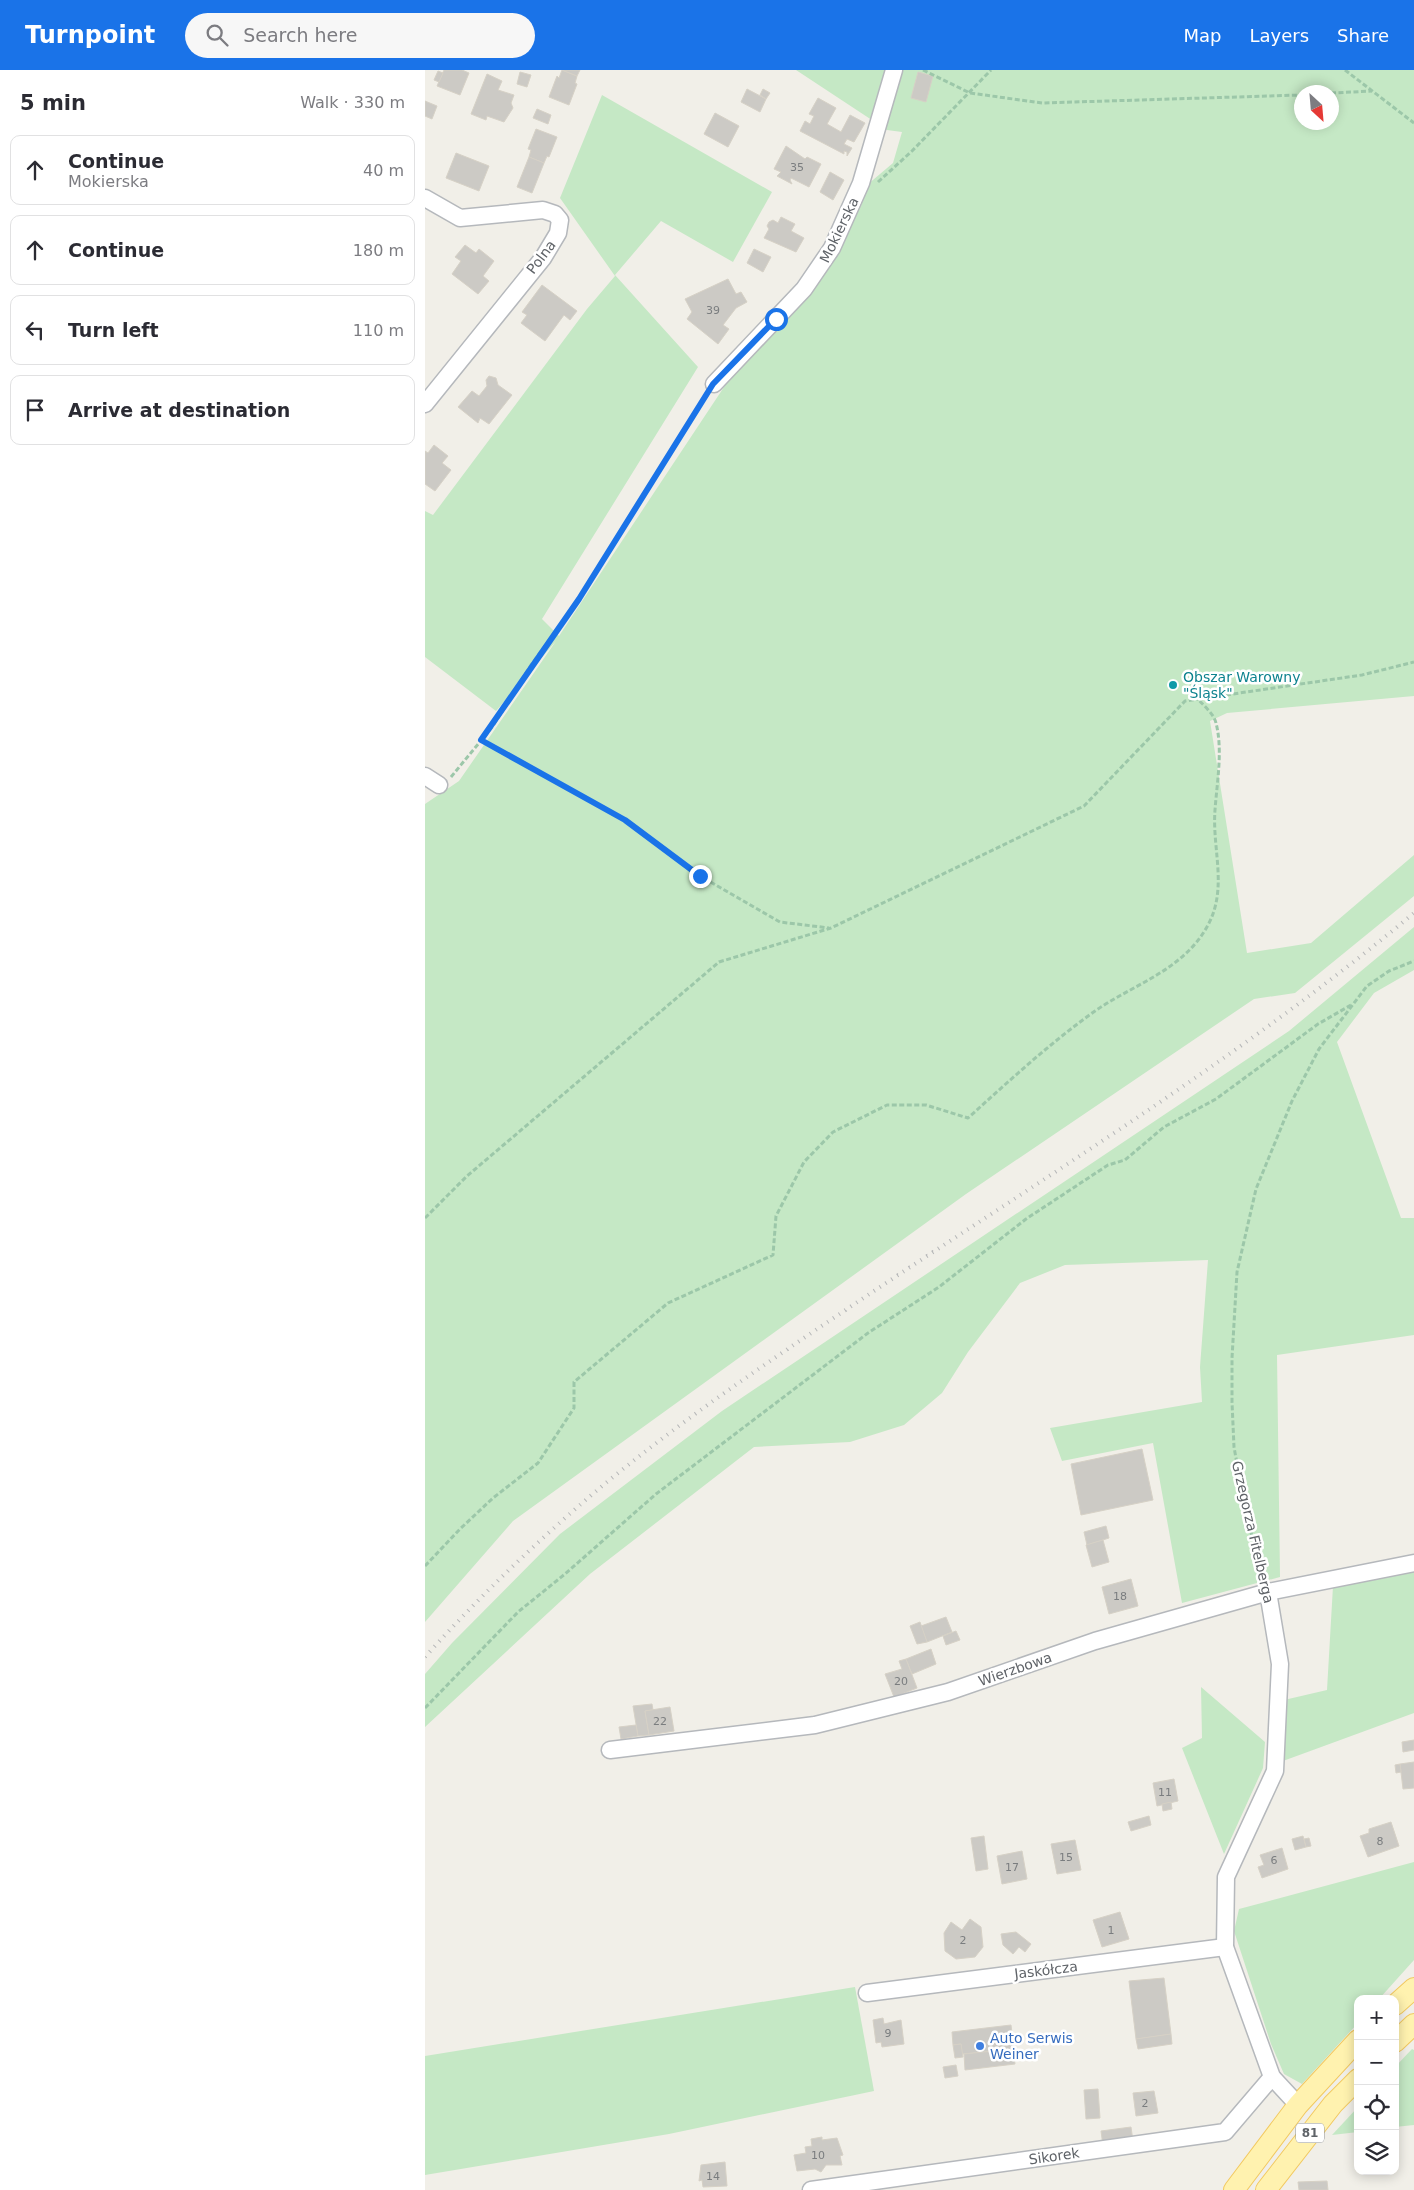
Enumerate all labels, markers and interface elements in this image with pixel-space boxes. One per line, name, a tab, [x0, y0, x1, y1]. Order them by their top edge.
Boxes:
search box	[185, 13, 535, 58]
text: Turnpoint	[25, 21, 155, 49]
icon: search	[203, 21, 231, 49]
text: Search here	[243, 24, 357, 46]
text: Map	[1183, 25, 1221, 46]
text: Layers	[1249, 25, 1309, 46]
text: Share	[1337, 25, 1389, 46]
north arrow	[1294, 85, 1339, 130]
text: 5 min	[20, 91, 86, 115]
text: Walk · 330 m	[300, 93, 405, 112]
text: Continue	[68, 150, 164, 172]
icon: ahead	[21, 156, 49, 184]
text: 40 m	[363, 161, 404, 180]
house number: 35	[790, 161, 804, 174]
text: Mokierska	[68, 172, 149, 191]
street label: Mokierska	[816, 195, 862, 265]
icon: ahead	[21, 236, 49, 264]
street label: Polna	[523, 237, 559, 277]
text: Continue	[68, 239, 164, 261]
text: 180 m	[353, 241, 404, 260]
house number: 39	[706, 304, 720, 317]
route start	[765, 308, 788, 331]
icon: left	[21, 316, 49, 344]
text: Turn left	[68, 319, 159, 341]
text: 110 m	[353, 321, 404, 340]
icon: arrive	[21, 396, 49, 424]
text: Arrive at destination	[68, 399, 290, 421]
place label: Obszar Warowny "Śląsk"	[1183, 669, 1300, 701]
marker: Obszar Warowny "Śląsk"	[1167, 679, 1179, 691]
route end	[689, 865, 712, 888]
street label: Grzegorza Fitelberga	[1229, 1459, 1277, 1605]
house number: 18	[1113, 1590, 1127, 1603]
street label: Wierzbowa	[976, 1649, 1054, 1689]
house number: 20	[894, 1675, 908, 1688]
house number: 22	[653, 1715, 667, 1728]
house number: 11	[1158, 1786, 1172, 1799]
house number: 8	[1377, 1835, 1384, 1848]
house number: 15	[1059, 1851, 1073, 1864]
house number: 6	[1271, 1854, 1278, 1867]
house number: 17	[1005, 1861, 1019, 1874]
house number: 1	[1108, 1924, 1115, 1937]
house number: 2	[960, 1934, 967, 1947]
street label: Jaskółcza	[1012, 1958, 1079, 1982]
map controls	[1354, 1995, 1399, 2175]
button: +	[1354, 1995, 1399, 2040]
house number: 9	[885, 2027, 892, 2040]
place label: Auto Serwis Weiner	[990, 2030, 1073, 2062]
marker: Auto Serwis Weiner	[974, 2040, 986, 2052]
button: −	[1354, 2040, 1399, 2085]
button: locate	[1354, 2085, 1399, 2130]
house number: 2	[1142, 2097, 1149, 2110]
road number: 81	[1296, 2124, 1324, 2142]
button: layers	[1354, 2130, 1399, 2175]
street label: Sikorek	[1028, 2144, 1081, 2167]
house number: 10	[811, 2149, 825, 2162]
house number: 14	[706, 2170, 720, 2183]

